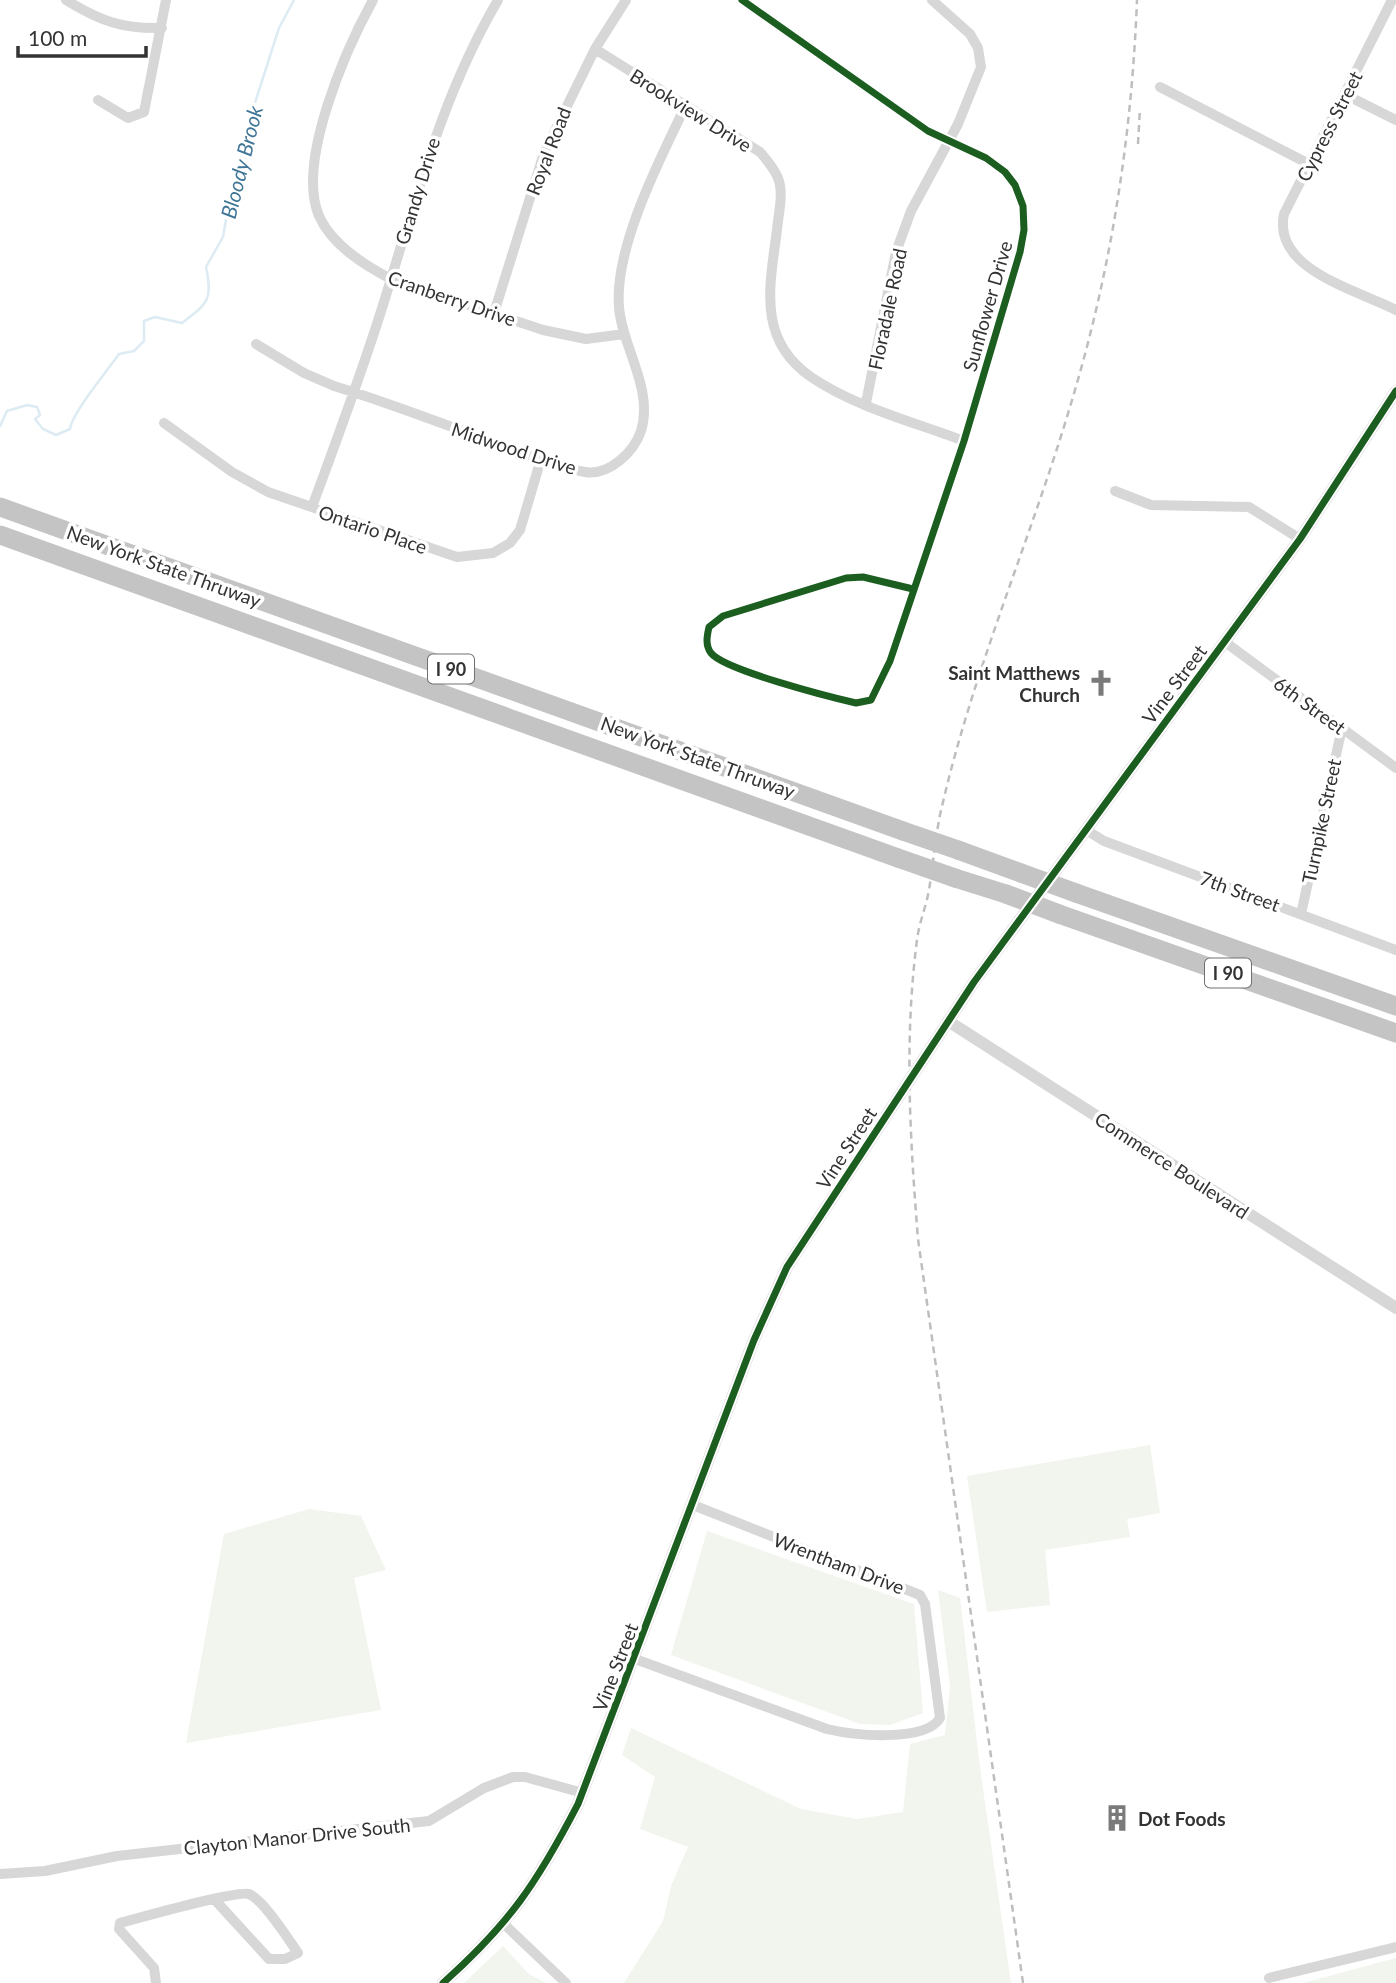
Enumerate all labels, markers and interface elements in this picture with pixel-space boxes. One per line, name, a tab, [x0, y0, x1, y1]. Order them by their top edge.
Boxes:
scale bar	[18, 14, 145, 58]
text: 100 m	[28, 25, 87, 50]
street label: Brookview Drive	[626, 63, 756, 157]
street label: Cypress Street	[1291, 67, 1367, 185]
water label: Bloody Brook	[215, 102, 267, 221]
street label: Royal Road	[521, 104, 575, 198]
street label: Grandy Drive	[390, 135, 444, 247]
street label: Sunflower Drive	[957, 238, 1017, 374]
street label: Floradale Road	[863, 246, 911, 372]
street label: Cranberry Drive	[385, 265, 519, 331]
street label: Midwood Drive	[449, 417, 579, 479]
street label: Ontario Place	[316, 500, 430, 558]
street label: New York State Thruway	[64, 520, 264, 612]
street label: Vine Street	[1137, 640, 1211, 728]
road number: I 90	[428, 654, 474, 684]
place label: Saint Matthews Church	[948, 661, 1080, 706]
church icon: Saint Matthews Church	[1086, 668, 1116, 698]
street label: 6th Street	[1270, 671, 1351, 739]
street label: New York State Thruway	[598, 711, 798, 803]
street label: Turnpike Street	[1297, 757, 1345, 885]
street label: 7th Street	[1197, 866, 1283, 916]
road number: I 90	[1205, 958, 1251, 988]
street label: Vine Street	[811, 1103, 881, 1193]
street label: Commerce Boulevard	[1091, 1107, 1253, 1223]
street label: Wrentham Drive	[770, 1527, 908, 1599]
street label: Vine Street	[588, 1619, 642, 1715]
building icon: Dot Foods	[1102, 1803, 1132, 1833]
place label: Dot Foods	[1138, 1807, 1226, 1830]
street label: Clayton Manor Drive South	[182, 1813, 412, 1859]

